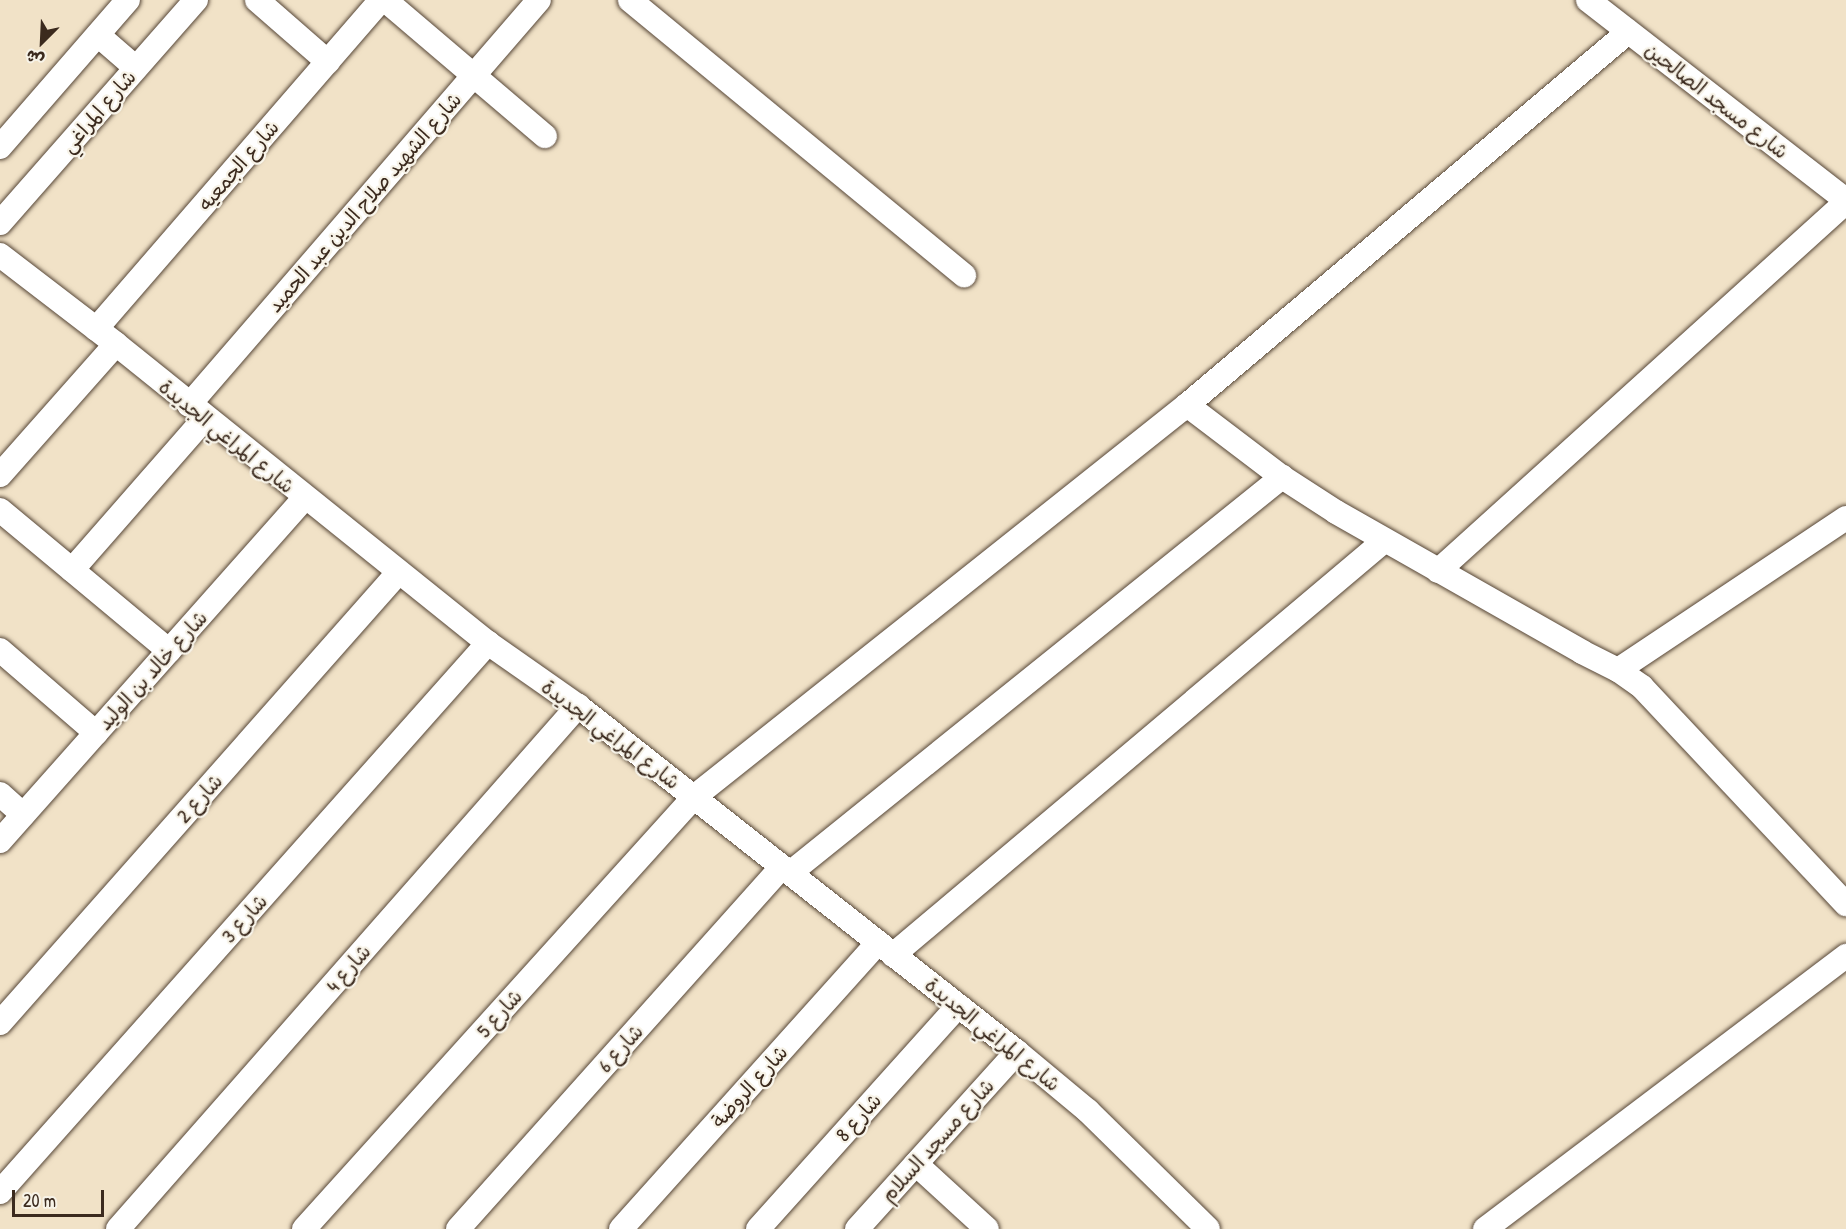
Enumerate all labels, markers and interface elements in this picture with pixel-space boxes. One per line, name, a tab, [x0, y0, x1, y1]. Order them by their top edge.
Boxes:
north arrow	[12, 12, 72, 72]
street label: شارع مسجد الصالحين	[1641, 37, 1793, 163]
text: ش	[22, 45, 47, 72]
street label: شارع المراغي	[56, 65, 140, 157]
street label: شارع الشهيد صلاح الدين عبد الحميد	[262, 87, 466, 317]
street label: شارع الجمعيه	[192, 115, 284, 215]
street label: شارع المراغي الجديدة	[155, 374, 299, 498]
street label: شارع خالد بن الوليد	[92, 605, 212, 735]
street label: شارع المراغي الجديدة	[537, 674, 685, 794]
street label: شارع 2	[171, 769, 227, 827]
street label: شارع 3	[216, 889, 272, 947]
street label: شارع 4	[321, 939, 375, 997]
street label: شارع المراغي الجديدة	[921, 972, 1065, 1096]
street label: شارع 5	[471, 984, 527, 1042]
street label: شارع 6	[592, 1019, 648, 1077]
street label: شارع الروضة	[706, 1040, 792, 1132]
street label: شارع مسجد السلام	[875, 1073, 999, 1207]
street label: شارع 8	[830, 1088, 886, 1146]
scale bar	[15, 1178, 106, 1216]
text: 20 m	[23, 1188, 56, 1213]

